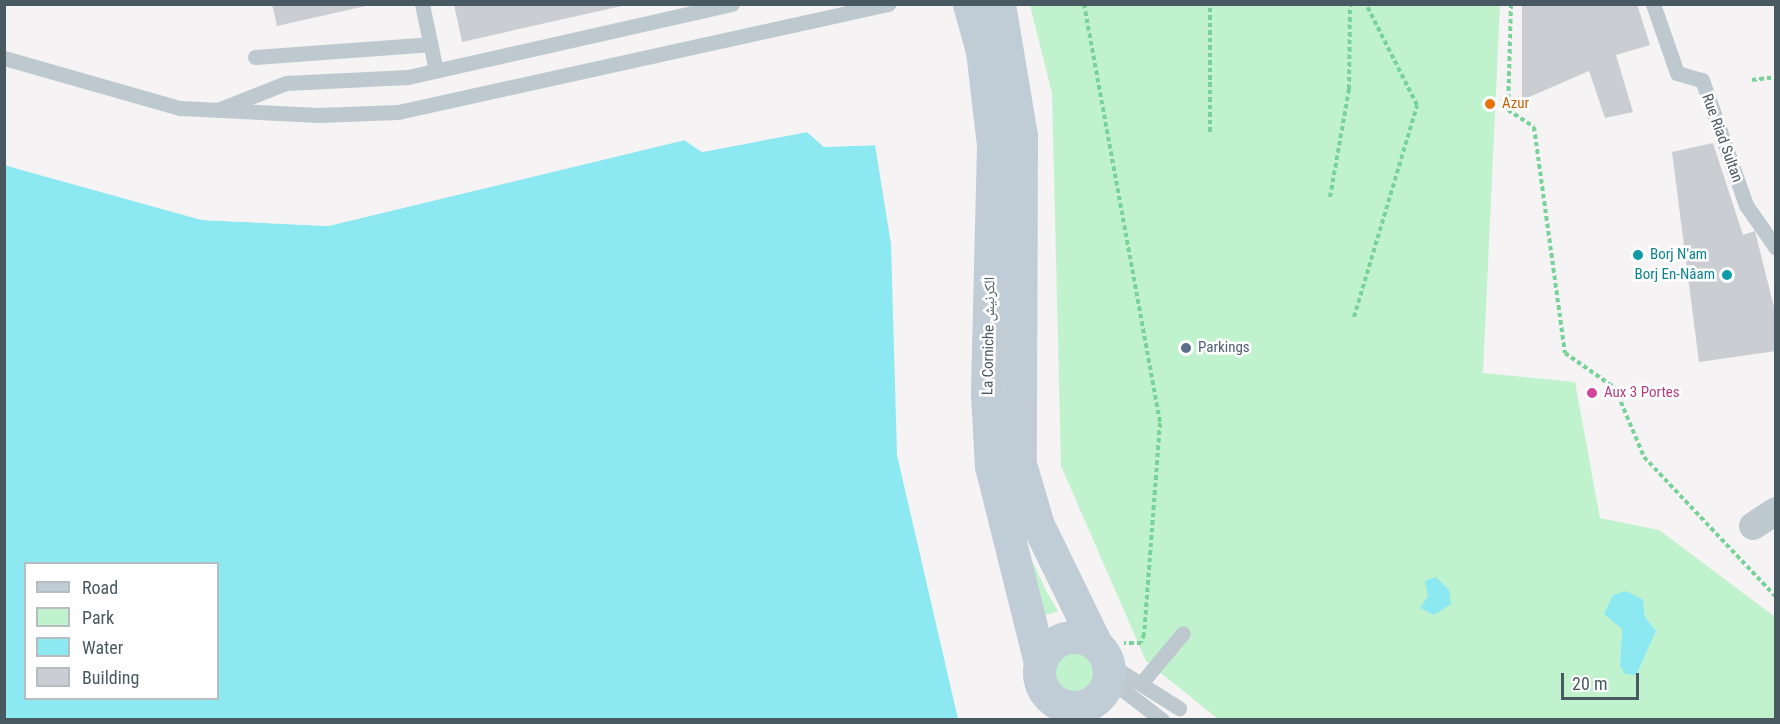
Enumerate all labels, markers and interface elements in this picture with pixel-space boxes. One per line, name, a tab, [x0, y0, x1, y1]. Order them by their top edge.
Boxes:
street label: Rue Riad Sultan	[1698, 91, 1746, 185]
place label: Azur	[1502, 95, 1529, 113]
marker: Azur	[1483, 97, 1497, 111]
place label: Borj N'am	[1650, 246, 1707, 264]
marker: Borj N'am	[1631, 248, 1645, 262]
place label: Borj En-Nâam	[1635, 266, 1715, 284]
marker: Borj En-Nâam	[1720, 268, 1734, 282]
street label: La Corniche الكرنيش	[979, 277, 999, 395]
place label: Parkings	[1198, 339, 1250, 357]
marker: Parkings	[1179, 341, 1193, 355]
place label: Aux 3 Portes	[1604, 384, 1680, 402]
marker: Aux 3 Portes	[1585, 386, 1599, 400]
legend	[24, 562, 219, 700]
text: Road	[82, 577, 118, 598]
text: Park	[82, 607, 114, 628]
text: Water	[82, 637, 123, 658]
scale bar	[1564, 661, 1642, 699]
text: Building	[82, 667, 139, 688]
text: 20 m	[1572, 673, 1607, 694]

